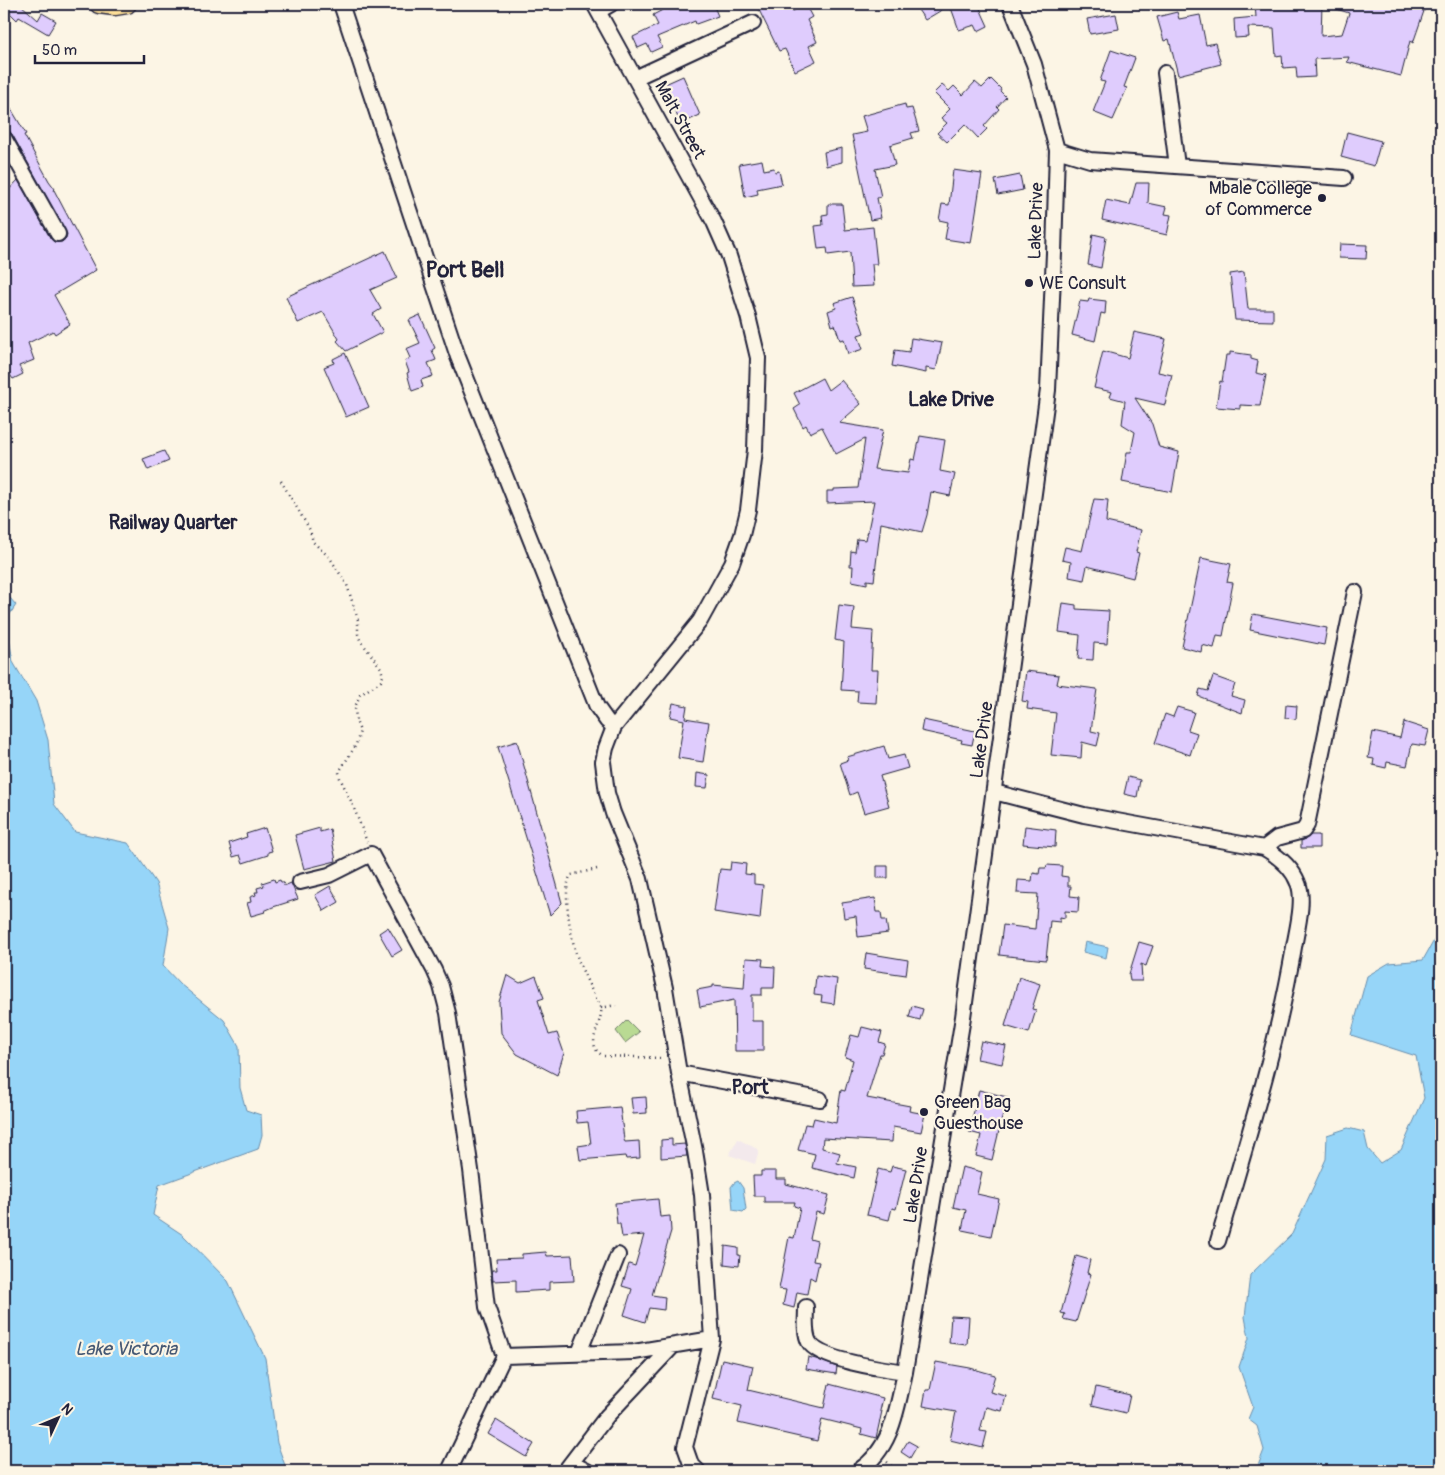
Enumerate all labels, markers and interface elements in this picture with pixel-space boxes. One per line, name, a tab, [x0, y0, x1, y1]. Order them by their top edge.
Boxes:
scale bar	[35, 32, 144, 64]
text: 50 m	[42, 41, 77, 60]
street label: Malt Street	[649, 77, 711, 164]
place label: Mbale College of Commerce	[1206, 177, 1312, 221]
street label: Lake Drive	[1023, 182, 1049, 260]
marker: Mbale College of Commerce	[1316, 192, 1328, 204]
district label: Port Bell	[425, 256, 505, 284]
place label: WE Consult	[1039, 272, 1127, 295]
marker: WE Consult	[1023, 277, 1035, 289]
district label: Lake Drive	[908, 387, 995, 412]
district label: Railway Quarter	[109, 510, 238, 535]
street label: Lake Drive	[965, 700, 999, 780]
district label: Port	[732, 1075, 769, 1100]
place label: Green Bag Guesthouse	[934, 1091, 1023, 1135]
marker: Green Bag Guesthouse	[918, 1106, 930, 1118]
street label: Lake Drive	[899, 1145, 933, 1225]
water label: Lake Victoria	[75, 1337, 178, 1361]
north arrow	[32, 1392, 82, 1442]
text: N	[58, 1400, 76, 1419]

